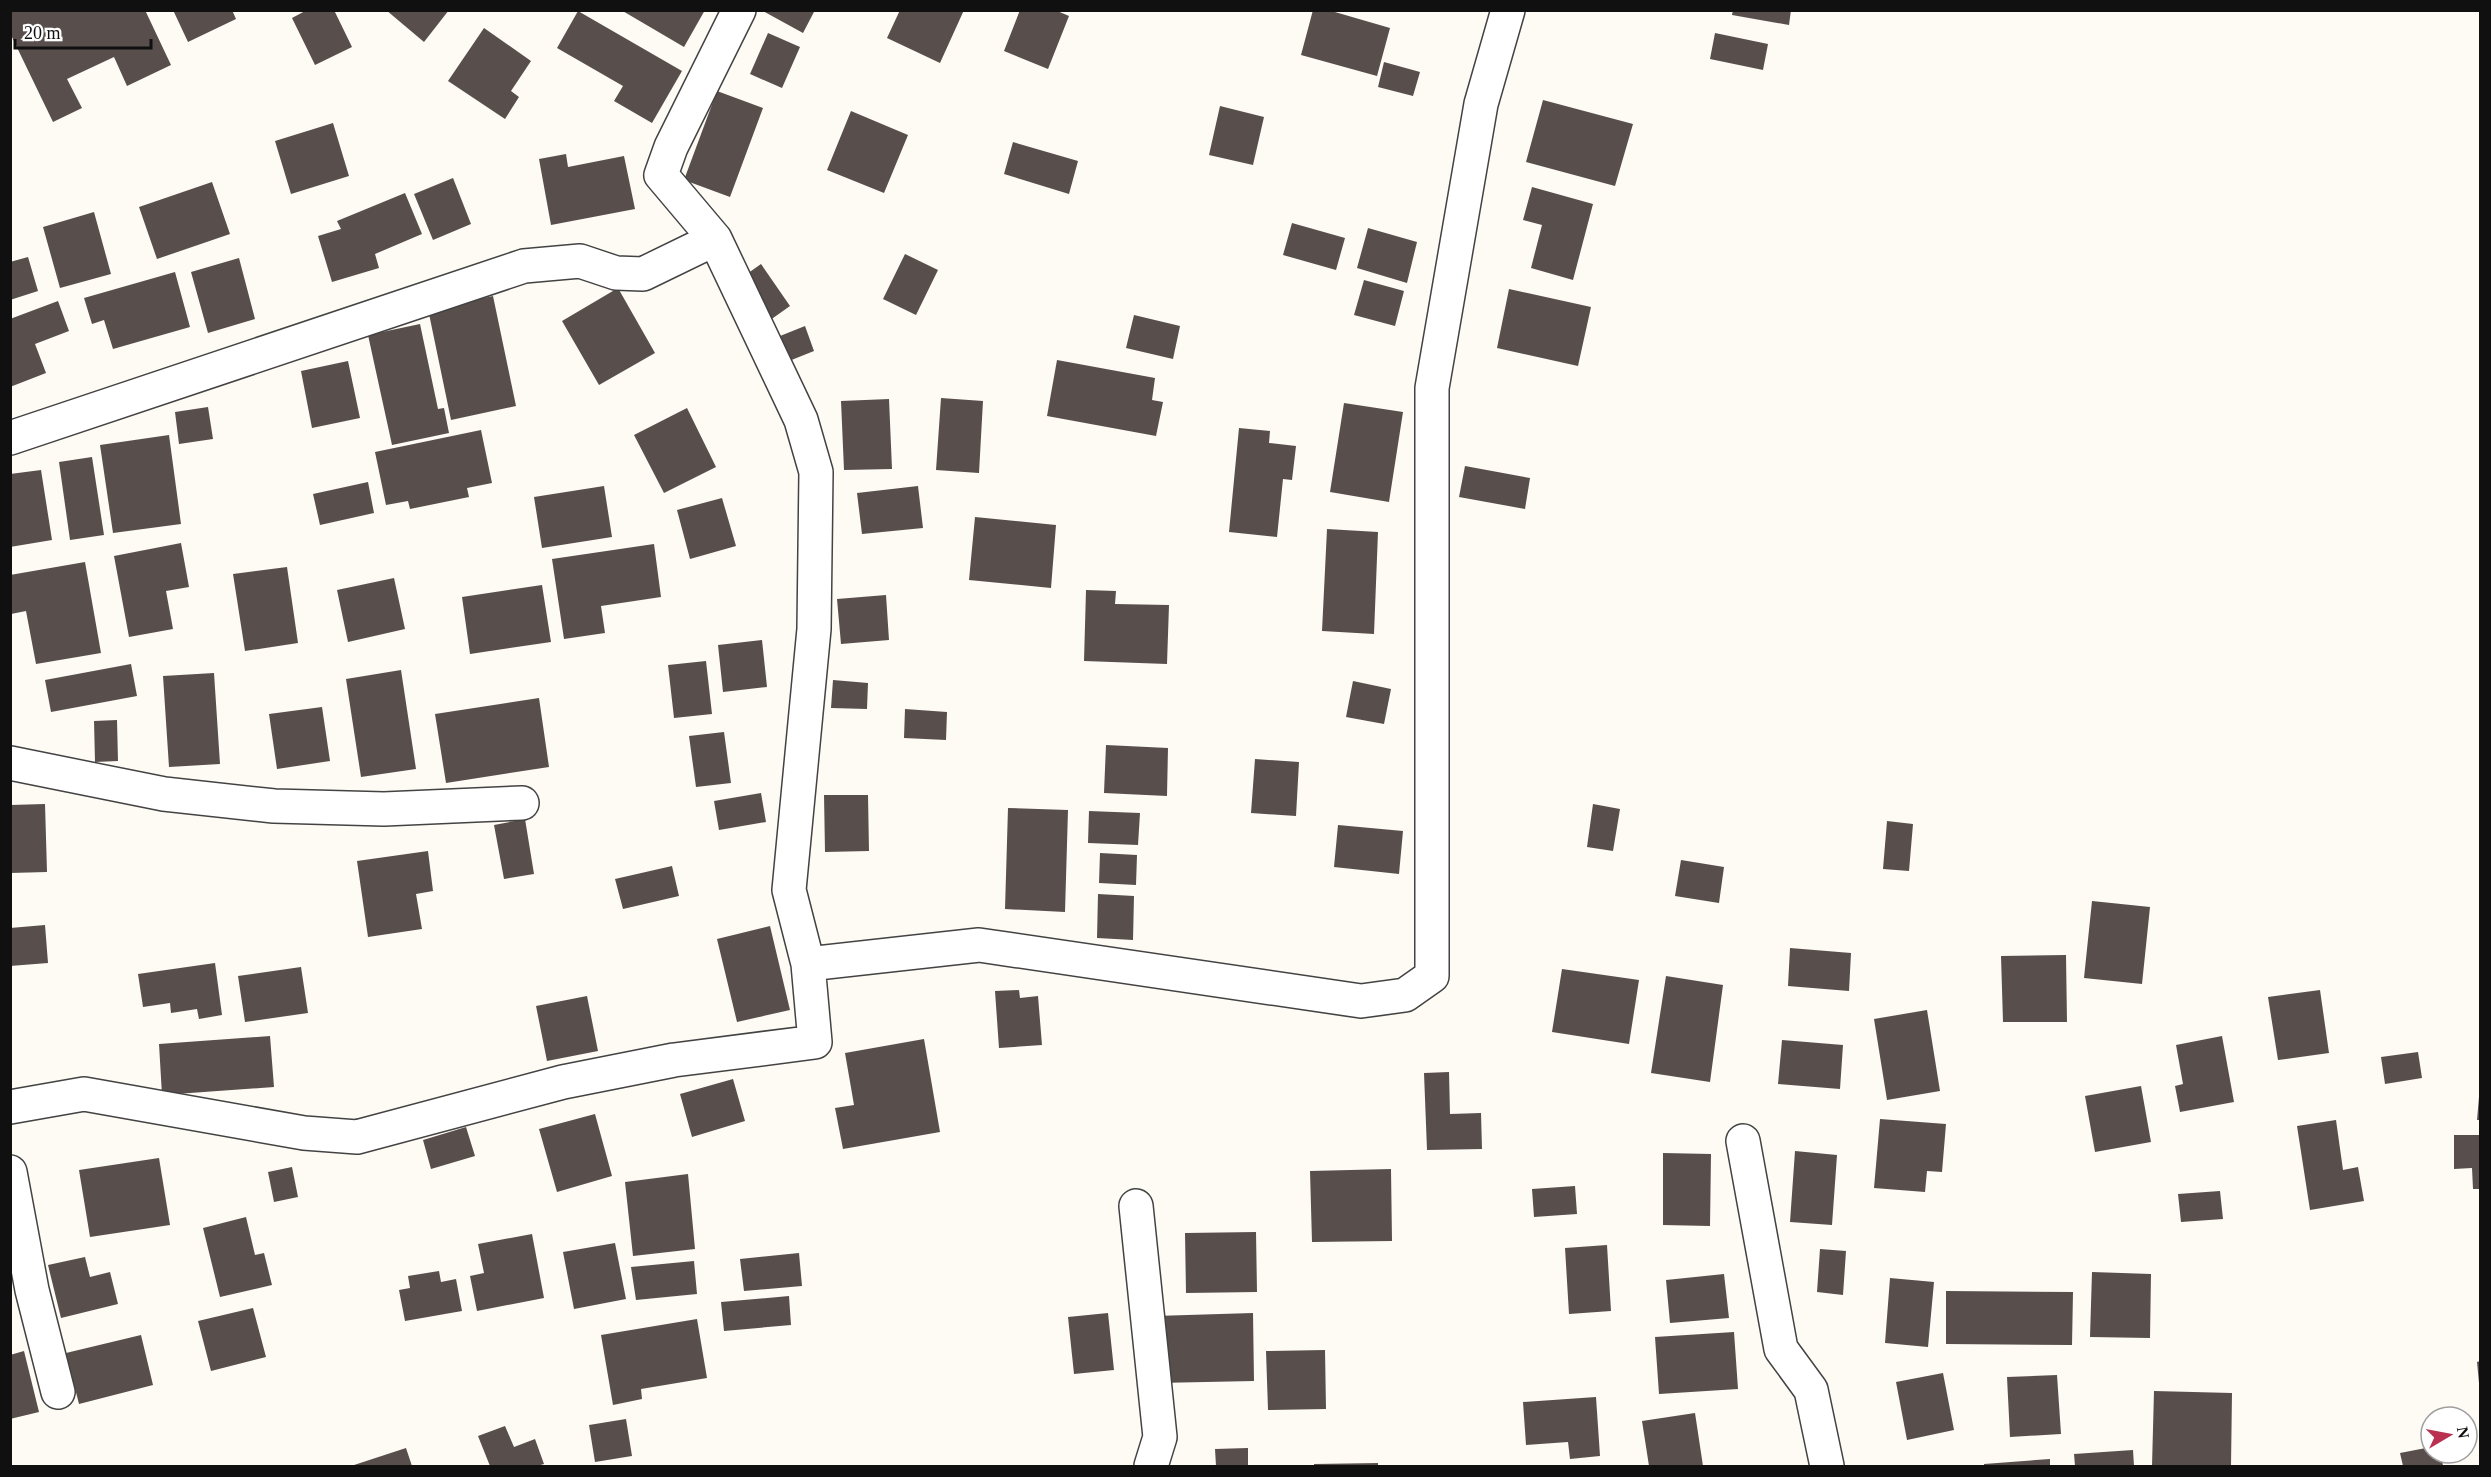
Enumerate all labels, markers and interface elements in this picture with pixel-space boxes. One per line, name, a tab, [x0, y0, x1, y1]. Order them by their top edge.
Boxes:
scale bar	[15, 12, 152, 50]
text: 20 m	[24, 23, 61, 43]
north arrow	[2419, 1405, 2479, 1465]
text: N	[2454, 1425, 2473, 1440]

